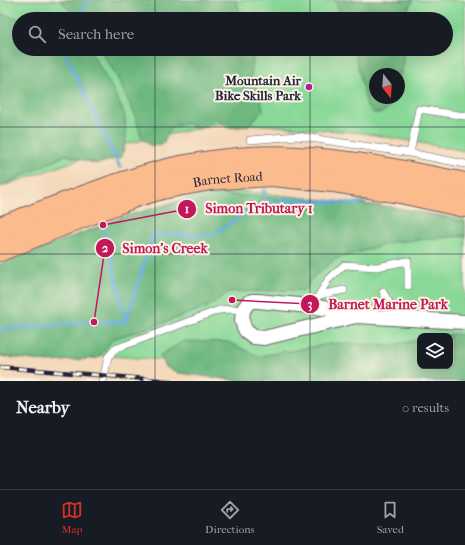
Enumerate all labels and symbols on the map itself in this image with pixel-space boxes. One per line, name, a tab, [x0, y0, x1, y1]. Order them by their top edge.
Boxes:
north arrow	[369, 68, 405, 104]
place label: Mountain Air Bike Skills Park	[215, 73, 302, 103]
marker: Mountain Air Bike Skills Park	[304, 82, 314, 92]
street label: Barnet Road	[191, 168, 264, 190]
callout: Simon Tributary 1	[177, 196, 321, 222]
text: Simon Tributary 1	[205, 200, 313, 217]
text: 1	[185, 202, 189, 216]
callout: Simon's Creek	[95, 235, 216, 261]
text: Simon's Creek	[122, 240, 208, 257]
text: 2	[102, 241, 109, 255]
callout: Barnet Marine Park	[300, 291, 456, 317]
text: Barnet Marine Park	[328, 296, 449, 313]
text: 3	[308, 297, 313, 312]

